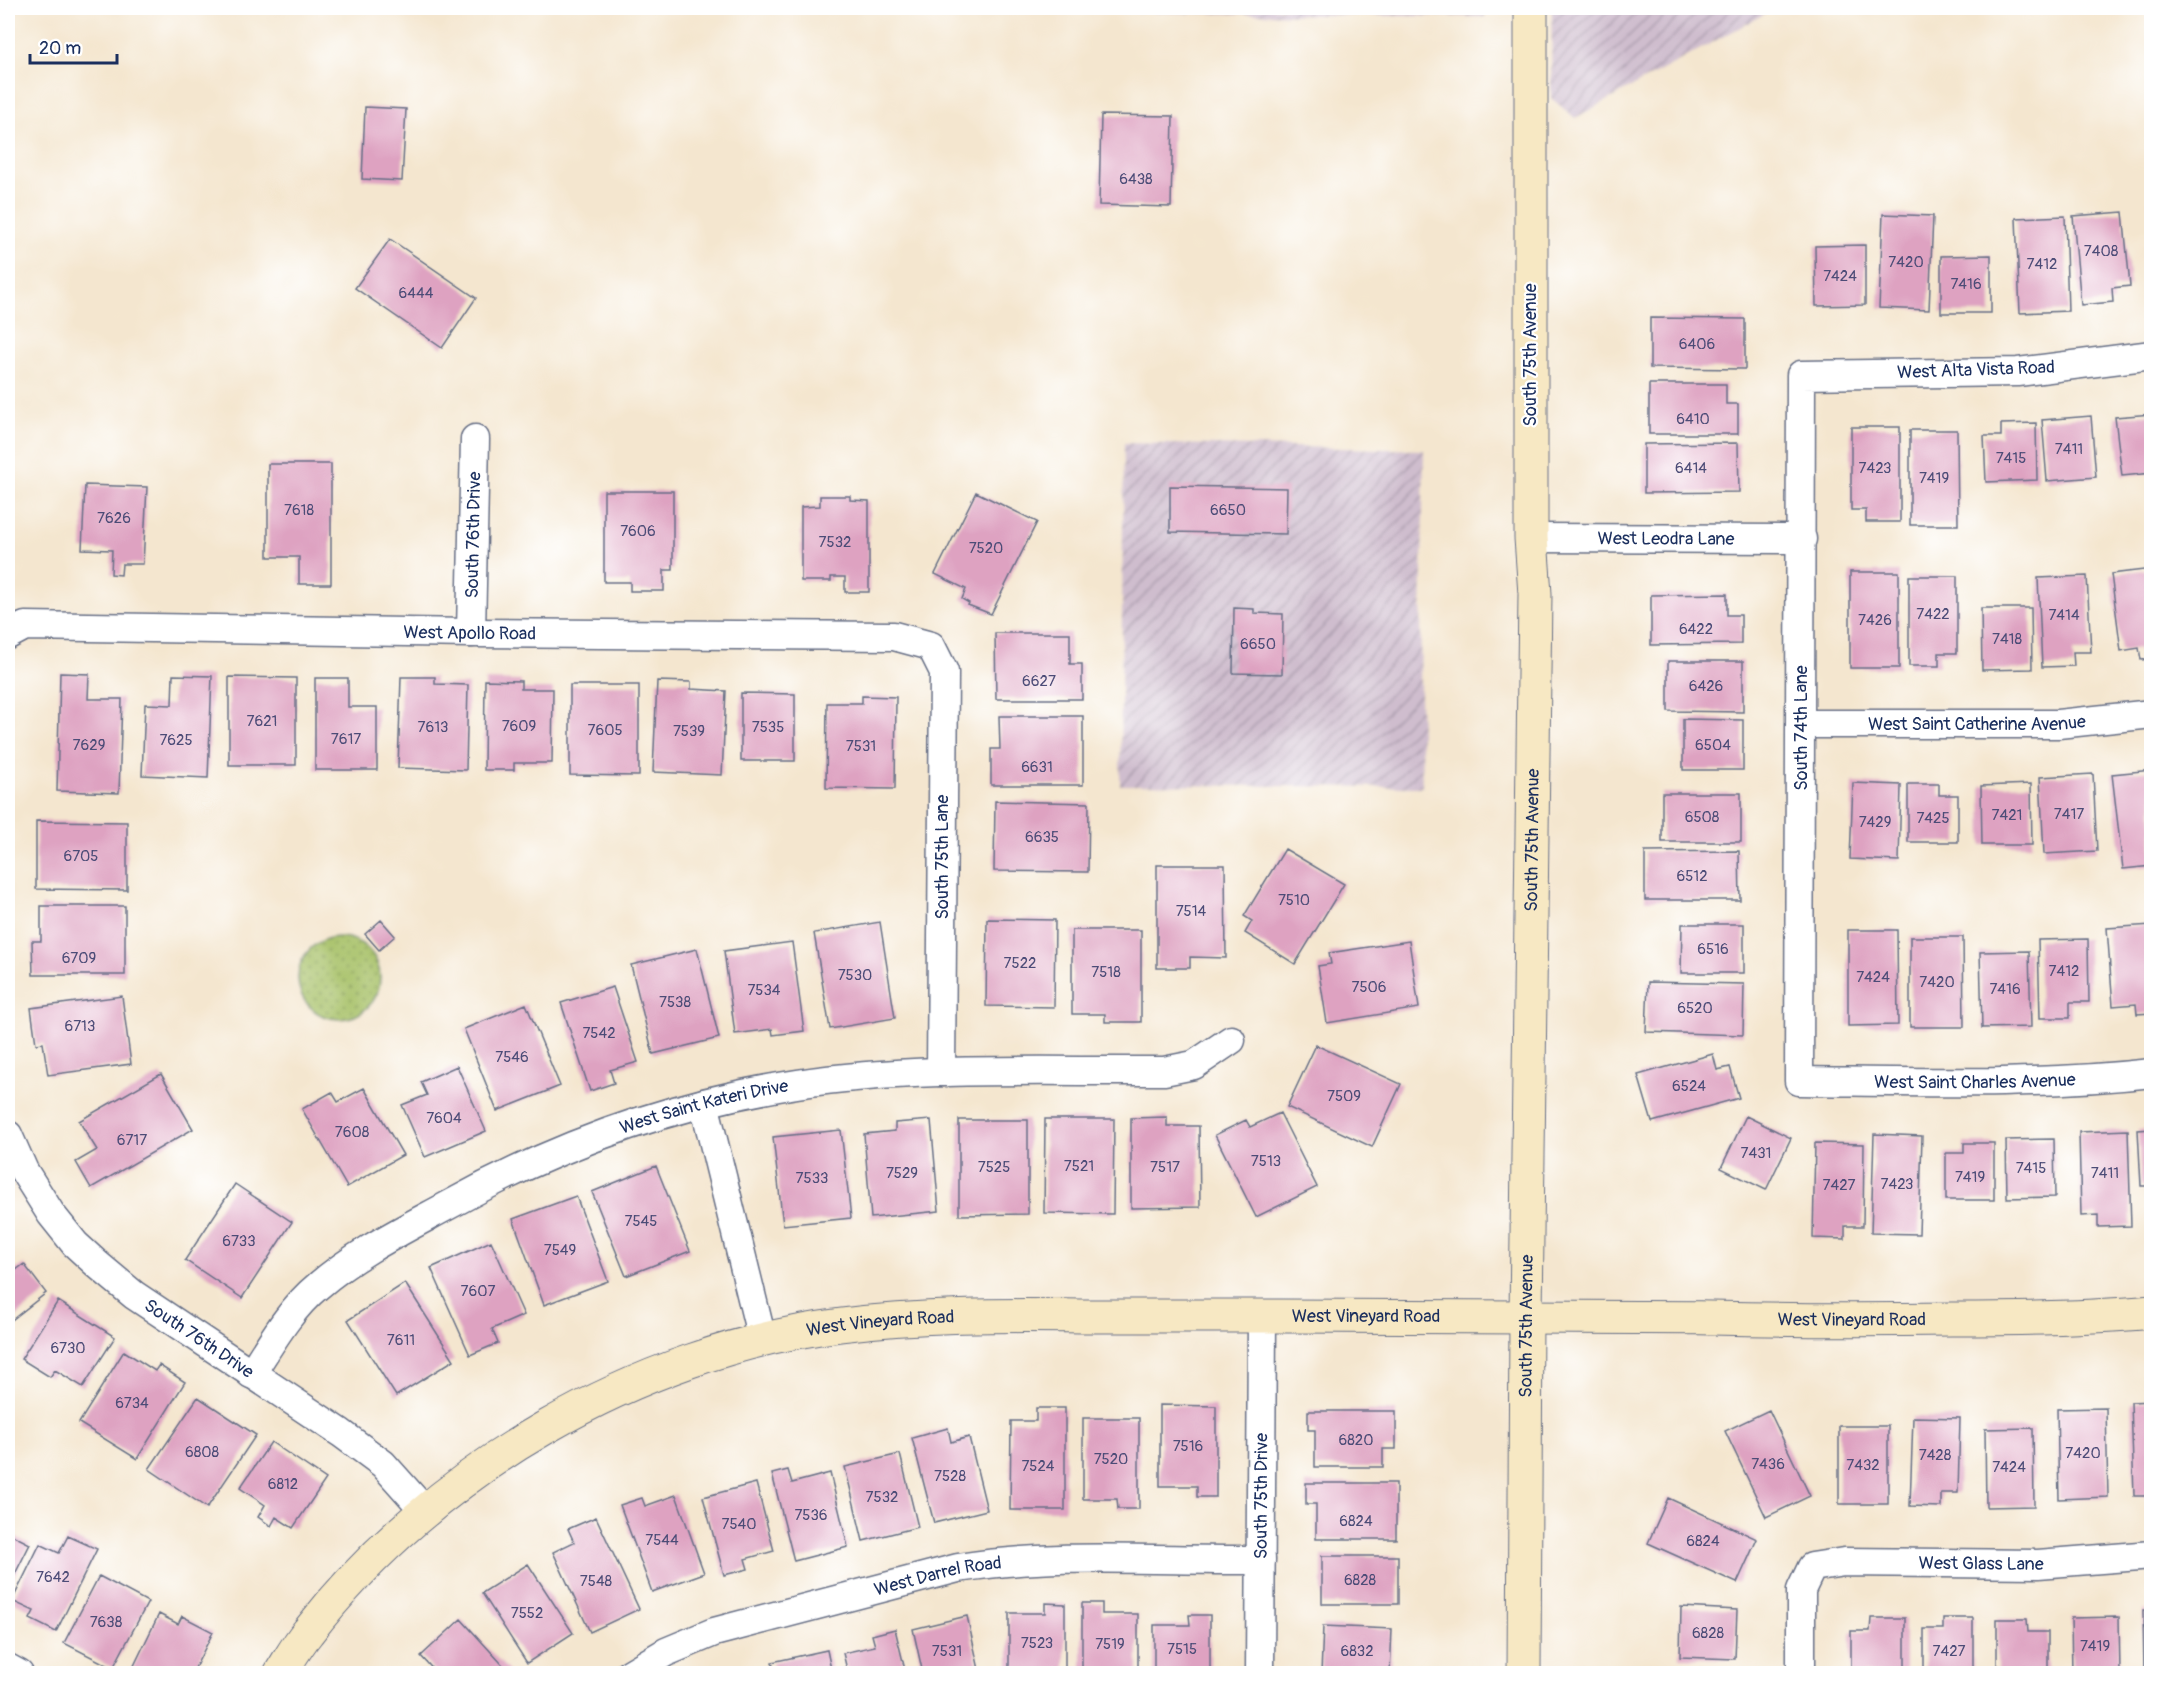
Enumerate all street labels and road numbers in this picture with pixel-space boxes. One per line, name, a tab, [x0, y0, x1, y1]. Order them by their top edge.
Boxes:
street label: South 75th Avenue	[1519, 283, 1542, 427]
street label: West Alta Vista Road	[1897, 356, 2055, 384]
street label: South 76th Drive	[460, 471, 486, 599]
street label: West Leodra Lane	[1598, 527, 1735, 550]
street label: West Apollo Road	[403, 620, 536, 645]
street label: South 74th Lane	[1790, 665, 1813, 791]
street label: West Saint Catherine Avenue	[1868, 710, 2087, 736]
street label: South 75th Avenue	[1520, 768, 1544, 912]
street label: South 75th Lane	[931, 795, 954, 919]
street label: West Saint Charles Avenue	[1874, 1068, 2076, 1094]
street label: West Saint Kateri Drive	[617, 1074, 790, 1139]
street label: South 75th Avenue	[1514, 1254, 1538, 1398]
street label: South 76th Drive	[140, 1294, 259, 1383]
street label: West Vineyard Road	[1292, 1304, 1440, 1328]
street label: West Vineyard Road	[805, 1305, 955, 1342]
street label: West Vineyard Road	[1778, 1308, 1926, 1331]
street label: South 75th Drive	[1249, 1433, 1273, 1559]
street label: West Darrel Road	[872, 1551, 1003, 1601]
street label: West Glass Lane	[1919, 1551, 2045, 1576]

